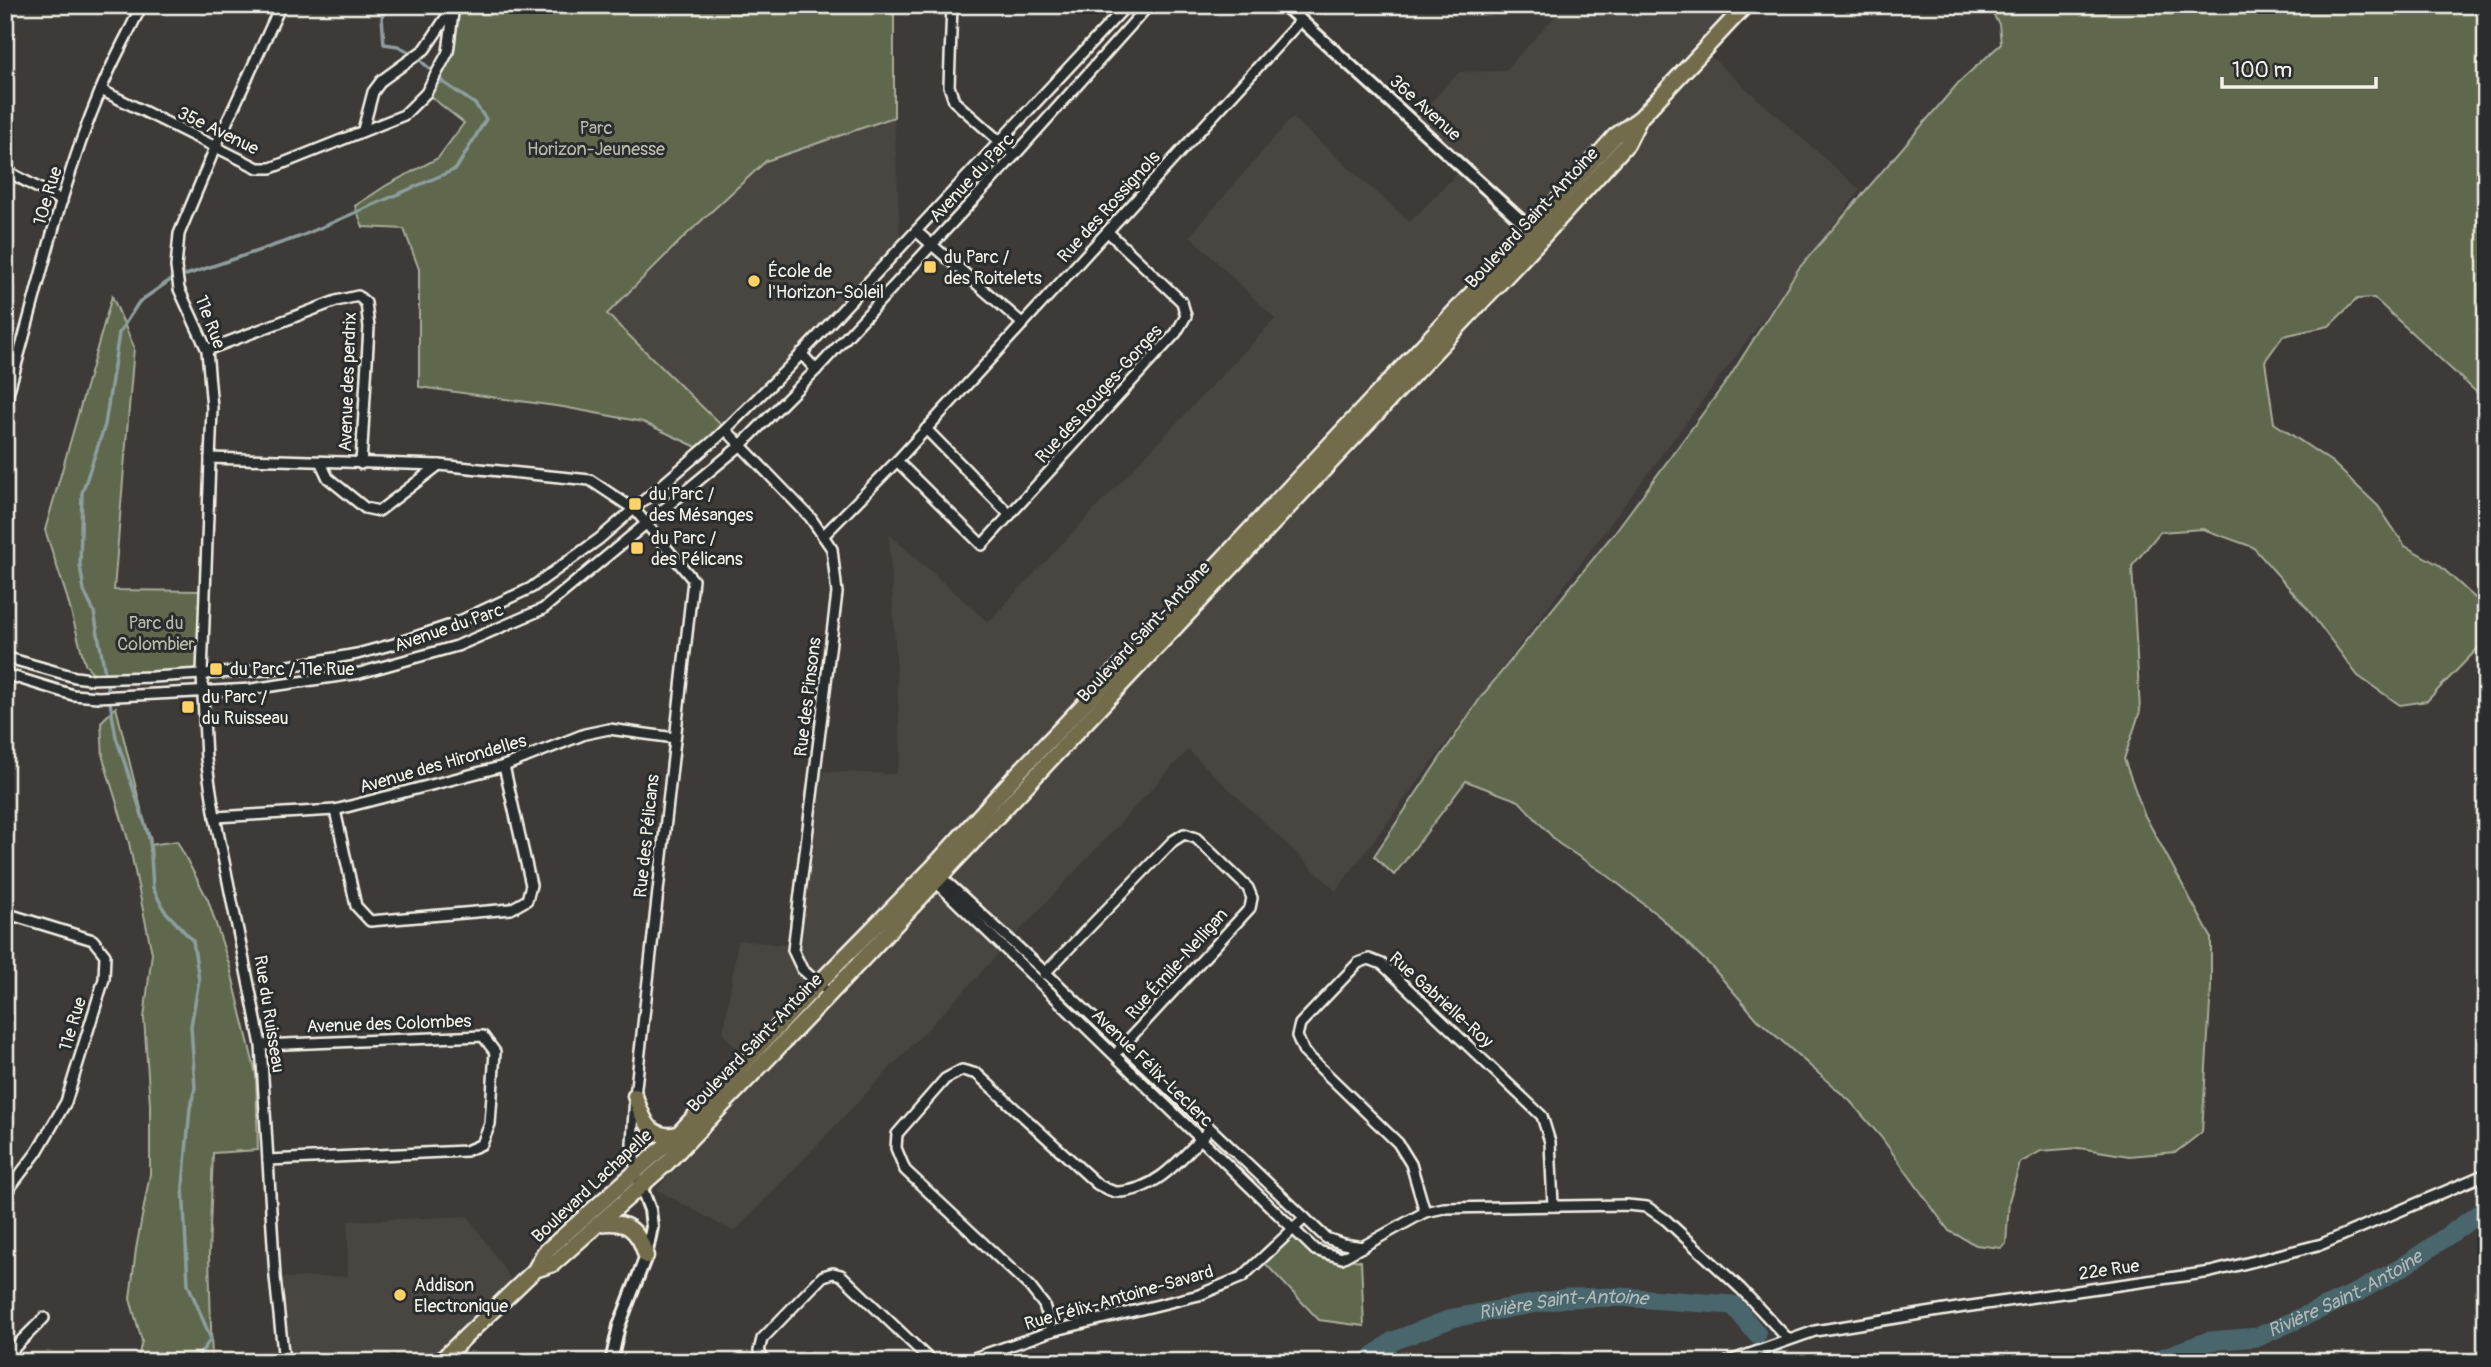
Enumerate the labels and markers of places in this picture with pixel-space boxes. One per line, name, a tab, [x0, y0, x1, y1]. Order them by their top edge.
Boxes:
place label: du Parc / des Roitelets	[944, 246, 1042, 290]
marker: du Parc / des Roitelets	[922, 259, 938, 275]
place label: École de l'Horizon-Soleil	[768, 260, 884, 304]
marker: École de l'Horizon-Soleil	[746, 273, 762, 289]
place label: du Parc / des Mésanges	[649, 483, 753, 527]
marker: du Parc / des Mésanges	[627, 496, 643, 512]
place label: du Parc / des Pélicans	[651, 527, 743, 571]
marker: du Parc / des Pélicans	[629, 540, 645, 556]
place label: du Parc / 11e Rue	[230, 658, 355, 681]
marker: du Parc / 11e Rue	[208, 661, 224, 677]
place label: du Parc / du Ruisseau	[202, 686, 289, 730]
marker: du Parc / du Ruisseau	[180, 699, 196, 715]
place label: Addison Electronique	[414, 1274, 508, 1318]
marker: Addison Electronique	[392, 1287, 408, 1303]

